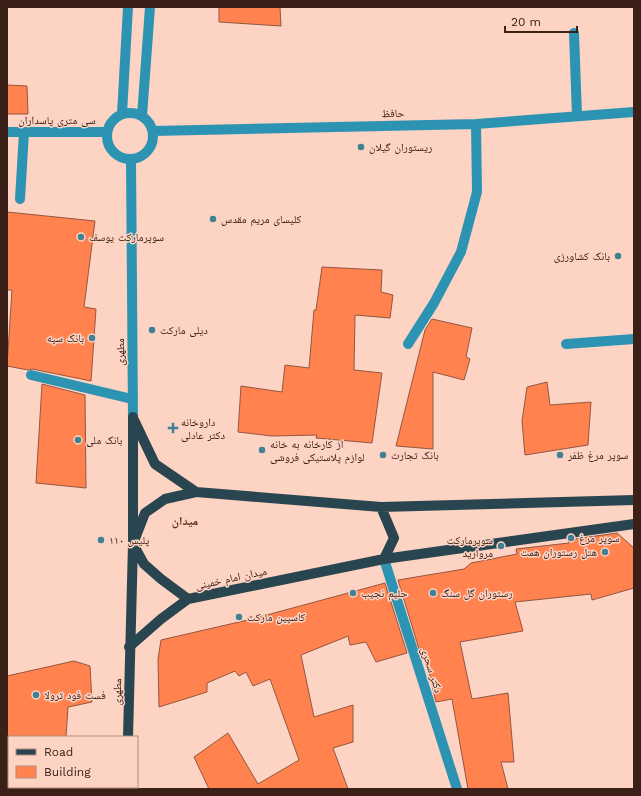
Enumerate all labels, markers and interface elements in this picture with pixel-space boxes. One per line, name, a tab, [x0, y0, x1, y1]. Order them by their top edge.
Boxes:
scale bar	[505, 8, 577, 34]
text: 20 m	[511, 15, 541, 29]
street label: حافظ	[381, 107, 405, 120]
street label: سی متری پاسداران	[18, 114, 96, 127]
place label: ریستوران گیلان	[369, 141, 432, 154]
marker: ریستوران گیلان	[356, 142, 366, 152]
place label: کلیسای مریم مقدس	[221, 213, 302, 227]
marker: کلیسای مریم مقدس	[208, 214, 218, 224]
place label: سوپرمارکت یوسف	[89, 231, 164, 244]
marker: سوپرمارکت یوسف	[76, 232, 86, 242]
place label: بانک کشاورزی	[554, 250, 610, 263]
marker: بانک کشاورزی	[613, 251, 623, 261]
place label: دیلی مارکت	[160, 324, 208, 337]
marker: دیلی مارکت	[147, 325, 157, 335]
place label: بانک سپه	[47, 332, 84, 345]
marker: بانک سپه	[87, 333, 97, 343]
street label: مطهری	[114, 338, 127, 366]
place label: داروخانه دکتر عادلی	[181, 416, 226, 442]
marker: داروخانه دکتر عادلی	[168, 423, 178, 433]
place label: بانک ملی	[86, 434, 122, 447]
marker: بانک ملی	[73, 435, 83, 445]
place label: از کارخانه به خانه لوازم پلاستیکی فروشی	[270, 438, 364, 464]
marker: از کارخانه به خانه لوازم پلاستیکی فروشی	[257, 445, 267, 455]
place label: بانک تجارت	[391, 449, 439, 462]
place label: سوپر مرغ ظفر	[567, 449, 628, 462]
marker: بانک تجارت	[378, 450, 388, 460]
marker: سوپر مرغ ظفر	[555, 450, 565, 460]
district label: میدان	[172, 514, 199, 529]
place label: سوپر مرغ	[579, 532, 619, 545]
marker: سوپر مرغ	[566, 533, 576, 543]
place label: پلیس ۱۱۰	[109, 534, 149, 547]
place label: سوپرمارکت مروارید	[447, 534, 493, 560]
marker: پلیس ۱۱۰	[96, 535, 106, 545]
marker: سوپرمارکت مروارید	[496, 541, 506, 551]
place label: هتل رستوران همت	[520, 546, 597, 559]
marker: هتل رستوران همت	[600, 547, 610, 557]
street label: میدان امام خمینی	[194, 565, 268, 592]
place label: حلیم نجیب	[361, 587, 408, 601]
place label: رستوران گل سنگ	[441, 587, 512, 600]
marker: حلیم نجیب	[348, 588, 358, 598]
marker: رستوران گل سنگ	[428, 588, 438, 598]
place label: کاسپین مارکت	[247, 611, 306, 624]
marker: کاسپین مارکت	[234, 612, 244, 622]
street label: دکتر سحری	[418, 646, 445, 695]
street label: مطهری	[111, 678, 124, 706]
place label: فست فود ترولا	[44, 689, 106, 702]
marker: فست فود ترولا	[31, 690, 41, 700]
legend	[8, 736, 138, 788]
text: Road	[44, 745, 73, 759]
text: Building	[44, 765, 91, 779]

